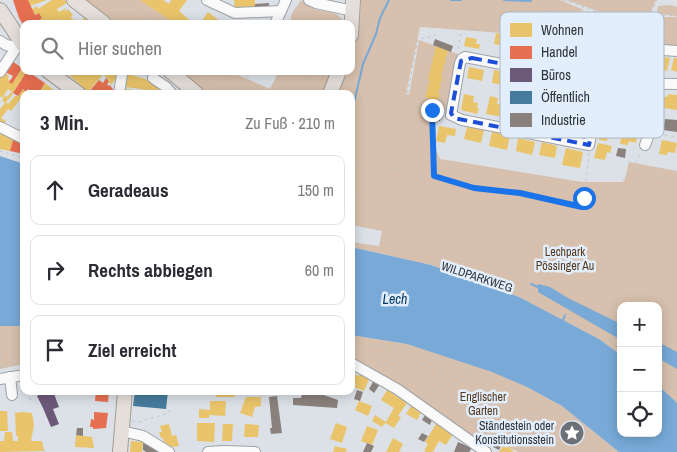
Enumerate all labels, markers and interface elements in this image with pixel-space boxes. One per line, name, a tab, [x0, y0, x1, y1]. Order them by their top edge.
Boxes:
legend	[500, 12, 664, 138]
search box	[20, 20, 355, 75]
text: Wohnen	[541, 21, 584, 39]
icon: search	[38, 34, 66, 62]
text: Hier suchen	[78, 35, 162, 61]
text: Handel	[541, 43, 577, 61]
text: Büros	[541, 66, 571, 84]
text: Öffentlich	[541, 88, 590, 106]
route end	[421, 99, 444, 122]
text: 3 Min.	[40, 108, 89, 137]
text: Industrie	[541, 111, 586, 129]
text: Zu Fuß · 210 m	[245, 112, 335, 134]
icon: ahead	[41, 176, 69, 204]
text: Geradeaus	[88, 177, 169, 203]
text: 150 m	[298, 179, 334, 201]
route start	[573, 187, 596, 210]
park label: Lechpark Pössinger Au	[536, 244, 594, 274]
icon: right	[41, 256, 69, 284]
text: Rechts abbiegen	[88, 257, 213, 283]
street label: WILDPARKWEG	[439, 258, 515, 296]
text: 60 m	[305, 259, 334, 281]
water label: Lech	[383, 290, 407, 308]
map controls	[617, 302, 662, 437]
button: +	[617, 302, 662, 347]
icon: arrive	[41, 336, 69, 364]
text: Ziel erreicht	[88, 337, 176, 363]
button: −	[617, 347, 662, 392]
park label: Englischer Garten	[460, 389, 507, 419]
button: locate	[617, 392, 662, 437]
place label: Ständestein oder Konstitutionsstein	[475, 418, 555, 448]
place icon: Ständestein oder Konstitutionsstein	[559, 420, 585, 446]

